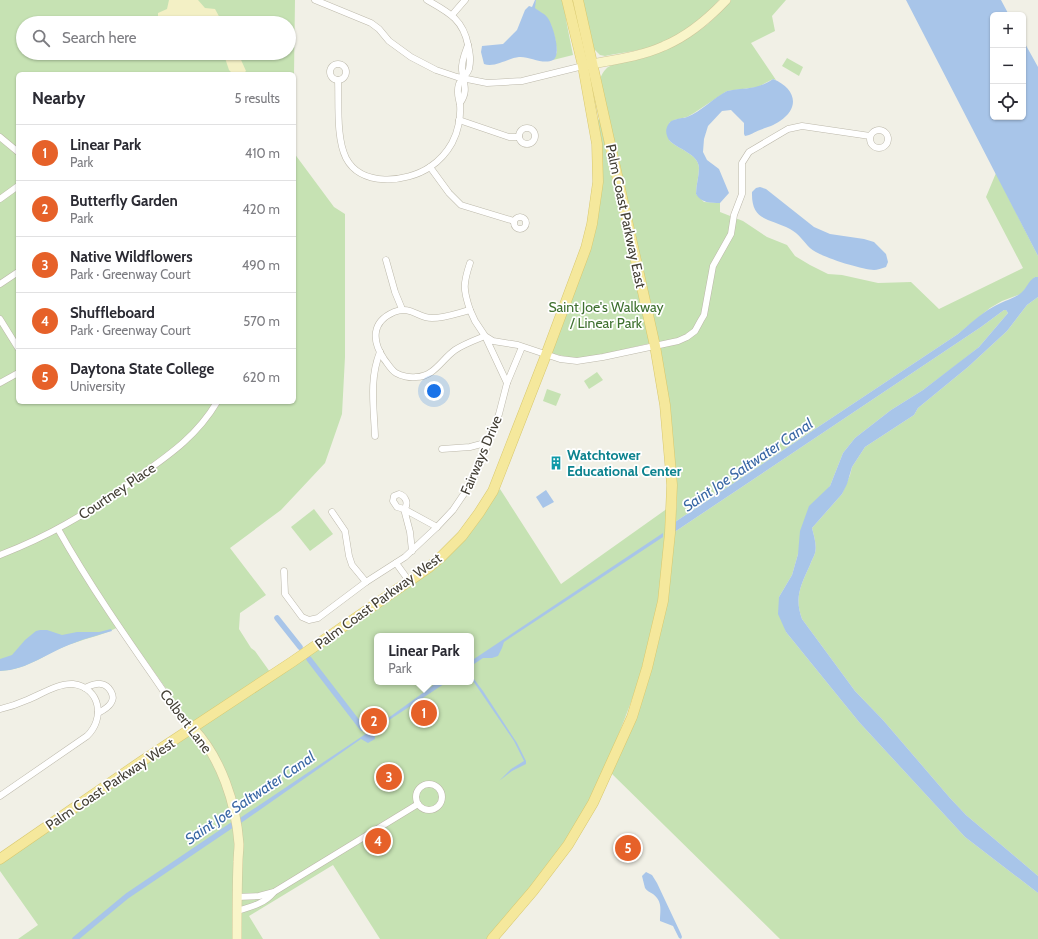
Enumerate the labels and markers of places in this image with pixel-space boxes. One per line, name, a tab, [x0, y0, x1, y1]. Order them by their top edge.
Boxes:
place label: Watchtower Educational Center	[567, 446, 682, 480]
building icon: Watchtower Educational Center	[548, 455, 564, 471]
pin: 1	[411, 698, 437, 728]
pin: 2	[361, 706, 387, 736]
pin: 3	[376, 762, 402, 792]
pin: 4	[365, 826, 391, 856]
pin: 5	[615, 833, 641, 863]

